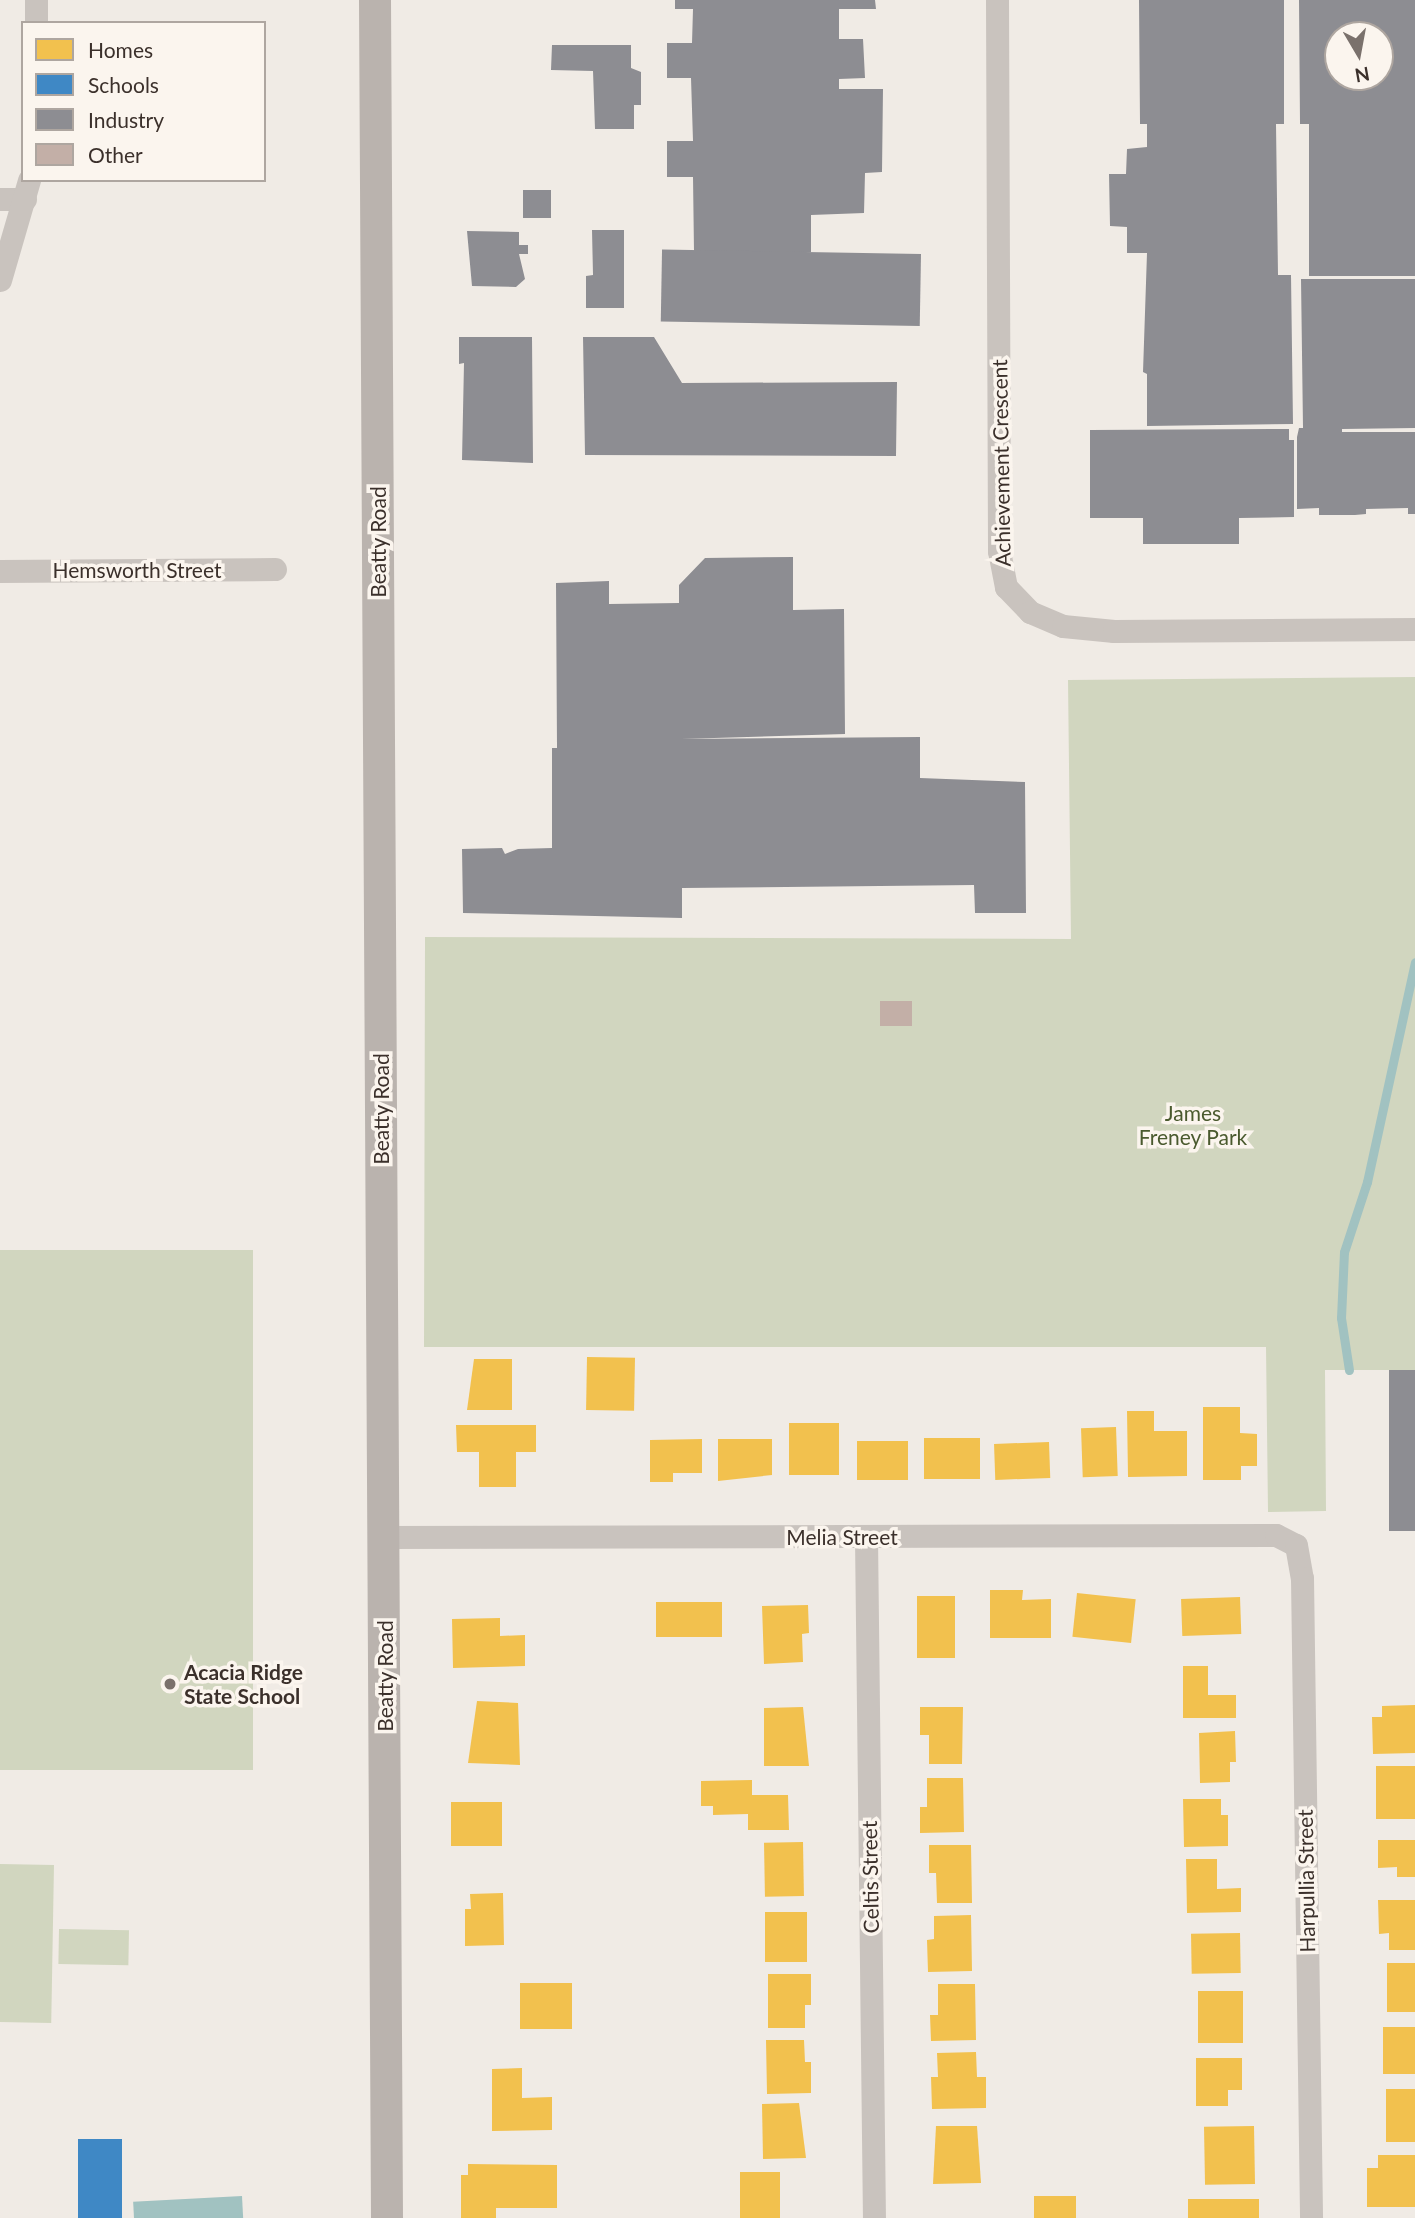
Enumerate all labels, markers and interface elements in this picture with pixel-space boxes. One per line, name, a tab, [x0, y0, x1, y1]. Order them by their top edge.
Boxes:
legend	[21, 21, 266, 182]
north arrow	[1324, 21, 1394, 91]
text: Homes	[88, 37, 153, 62]
text: N	[1353, 63, 1372, 88]
text: Schools	[88, 72, 159, 97]
text: Industry	[88, 107, 164, 132]
text: Other	[88, 142, 143, 167]
street label: Achievement Crescent	[987, 359, 1015, 567]
street label: Beatty Road	[365, 486, 391, 598]
street label: Hemsworth Street	[53, 557, 221, 583]
street label: Beatty Road	[368, 1053, 394, 1165]
park label: James Freney Park	[1138, 1100, 1248, 1150]
street label: Melia Street	[786, 1524, 898, 1550]
street label: Beatty Road	[372, 1620, 398, 1732]
place label: Acacia Ridge State School	[184, 1659, 303, 1709]
marker: Acacia Ridge State School	[162, 1676, 178, 1692]
street label: Harpullia Street	[1292, 1809, 1320, 1953]
street label: Celtis Street	[856, 1821, 884, 1933]

